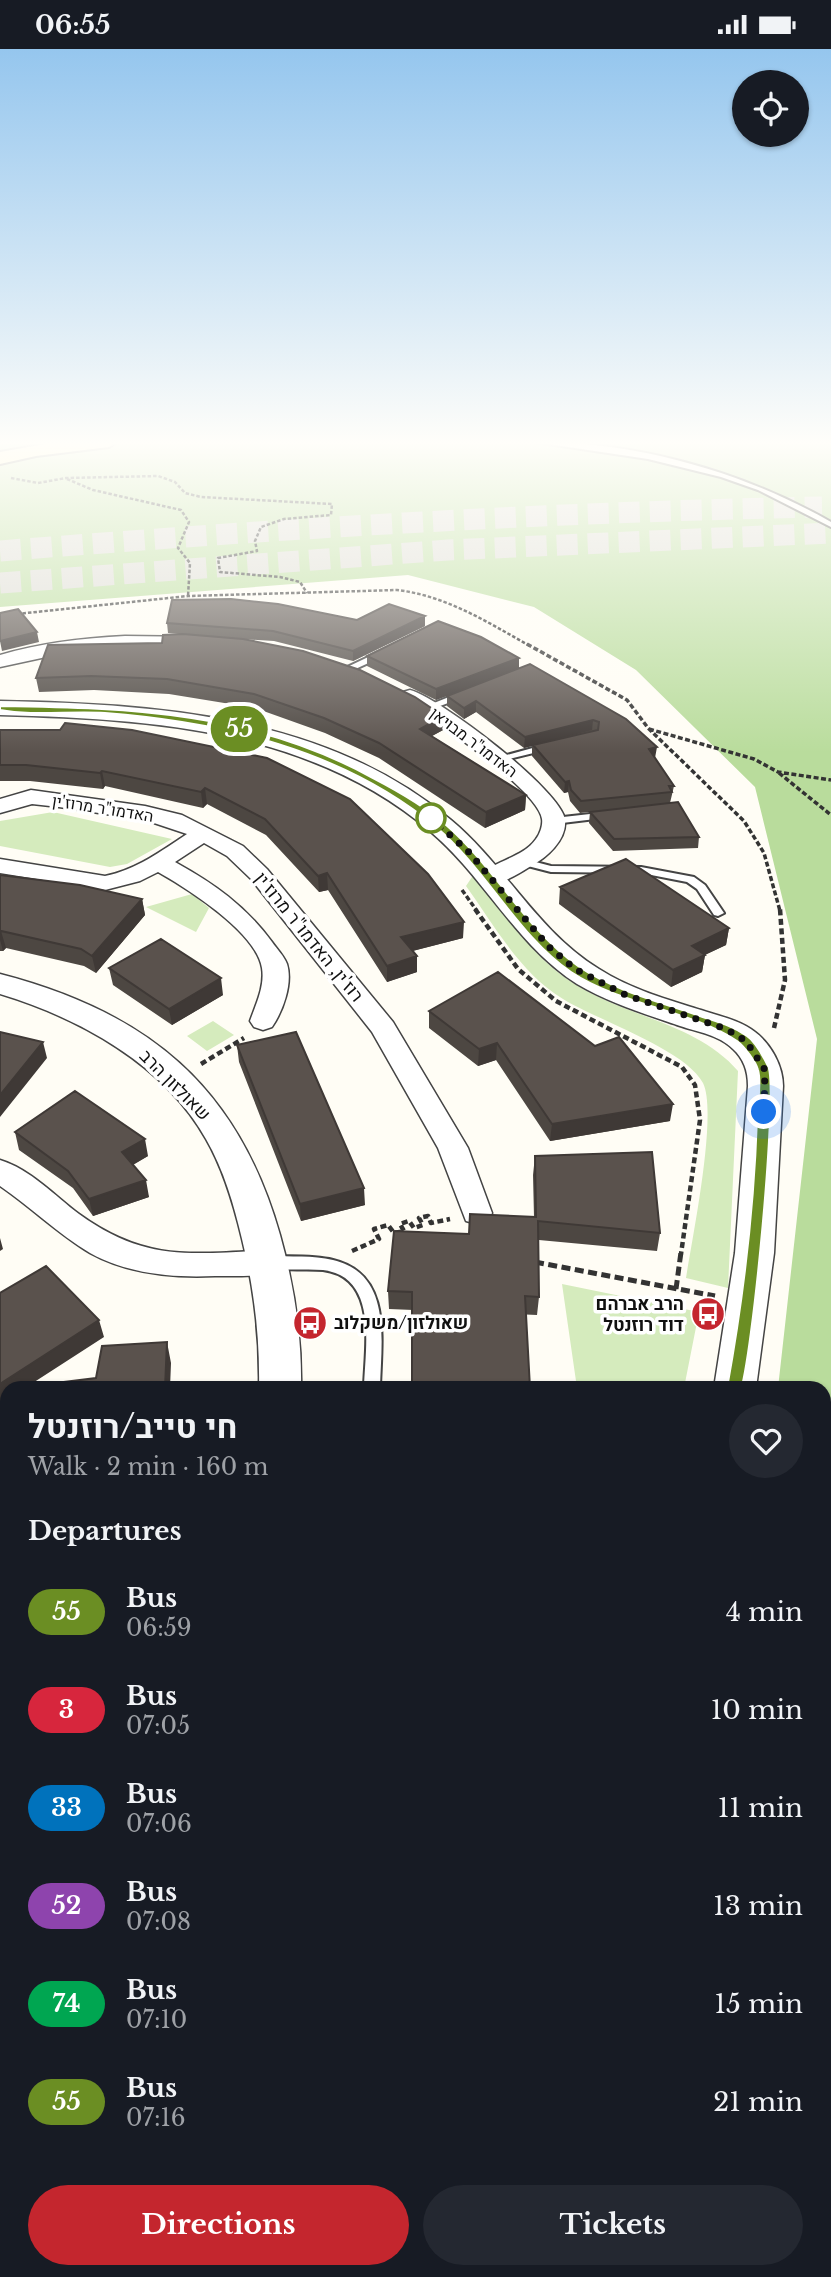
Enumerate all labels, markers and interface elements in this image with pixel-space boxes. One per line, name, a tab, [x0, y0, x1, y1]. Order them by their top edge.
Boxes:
text: 06:55	[35, 9, 110, 41]
map controls	[732, 70, 809, 147]
button: locate	[732, 70, 809, 147]
street label: האדמו"ר מבויאן	[426, 703, 522, 781]
line badge: 55	[208, 706, 270, 752]
text: 55	[225, 714, 253, 743]
street label: האדמו"ר מרוז'ין	[51, 790, 155, 826]
unlabelled marker	[416, 803, 446, 833]
street label: רוז'ין, האדמו"ר מרוז'ין	[250, 868, 368, 1006]
street label: שאולזון הרב	[135, 1045, 215, 1125]
your location	[746, 1094, 781, 1129]
place label: הרב אברהם דוד רוזנטל	[596, 1293, 684, 1336]
bus stop icon: הרב אברהם דוד רוזנטל	[689, 1295, 727, 1333]
bus stop icon: שאולזון/משקלוב	[291, 1304, 329, 1342]
place label: שאולזון/משקלוב	[334, 1312, 468, 1334]
button: heart	[729, 1404, 803, 1478]
text: חי טייב/רוזנטל	[28, 1406, 237, 1447]
text: Walk · 2 min · 160 m	[28, 1453, 269, 1481]
text: Departures	[28, 1515, 182, 1547]
text: Bus	[126, 1582, 177, 1614]
text: 4 min	[726, 1596, 803, 1628]
text: 55	[52, 1597, 81, 1626]
text: 06:59	[126, 1614, 192, 1642]
text: Bus	[126, 1680, 177, 1712]
text: 10 min	[711, 1694, 803, 1726]
text: 3	[59, 1695, 74, 1724]
text: 07:05	[126, 1712, 190, 1740]
text: Bus	[126, 1778, 177, 1810]
text: 11 min	[718, 1792, 803, 1824]
text: 33	[51, 1793, 82, 1822]
text: 07:06	[126, 1810, 192, 1838]
text: Bus	[126, 1876, 177, 1908]
text: 13 min	[713, 1890, 803, 1922]
text: 52	[52, 1891, 81, 1920]
text: 07:08	[126, 1908, 191, 1936]
text: Bus	[126, 1974, 177, 2006]
text: 15 min	[714, 1988, 803, 2020]
text: 74	[53, 1989, 80, 2018]
text: 07:10	[126, 2006, 187, 2034]
text: Bus	[126, 2072, 177, 2104]
text: 21 min	[713, 2086, 803, 2118]
text: 55	[52, 2087, 81, 2116]
text: 07:16	[126, 2104, 186, 2132]
button: Directions	[28, 2185, 409, 2265]
button: Tickets	[423, 2185, 803, 2265]

